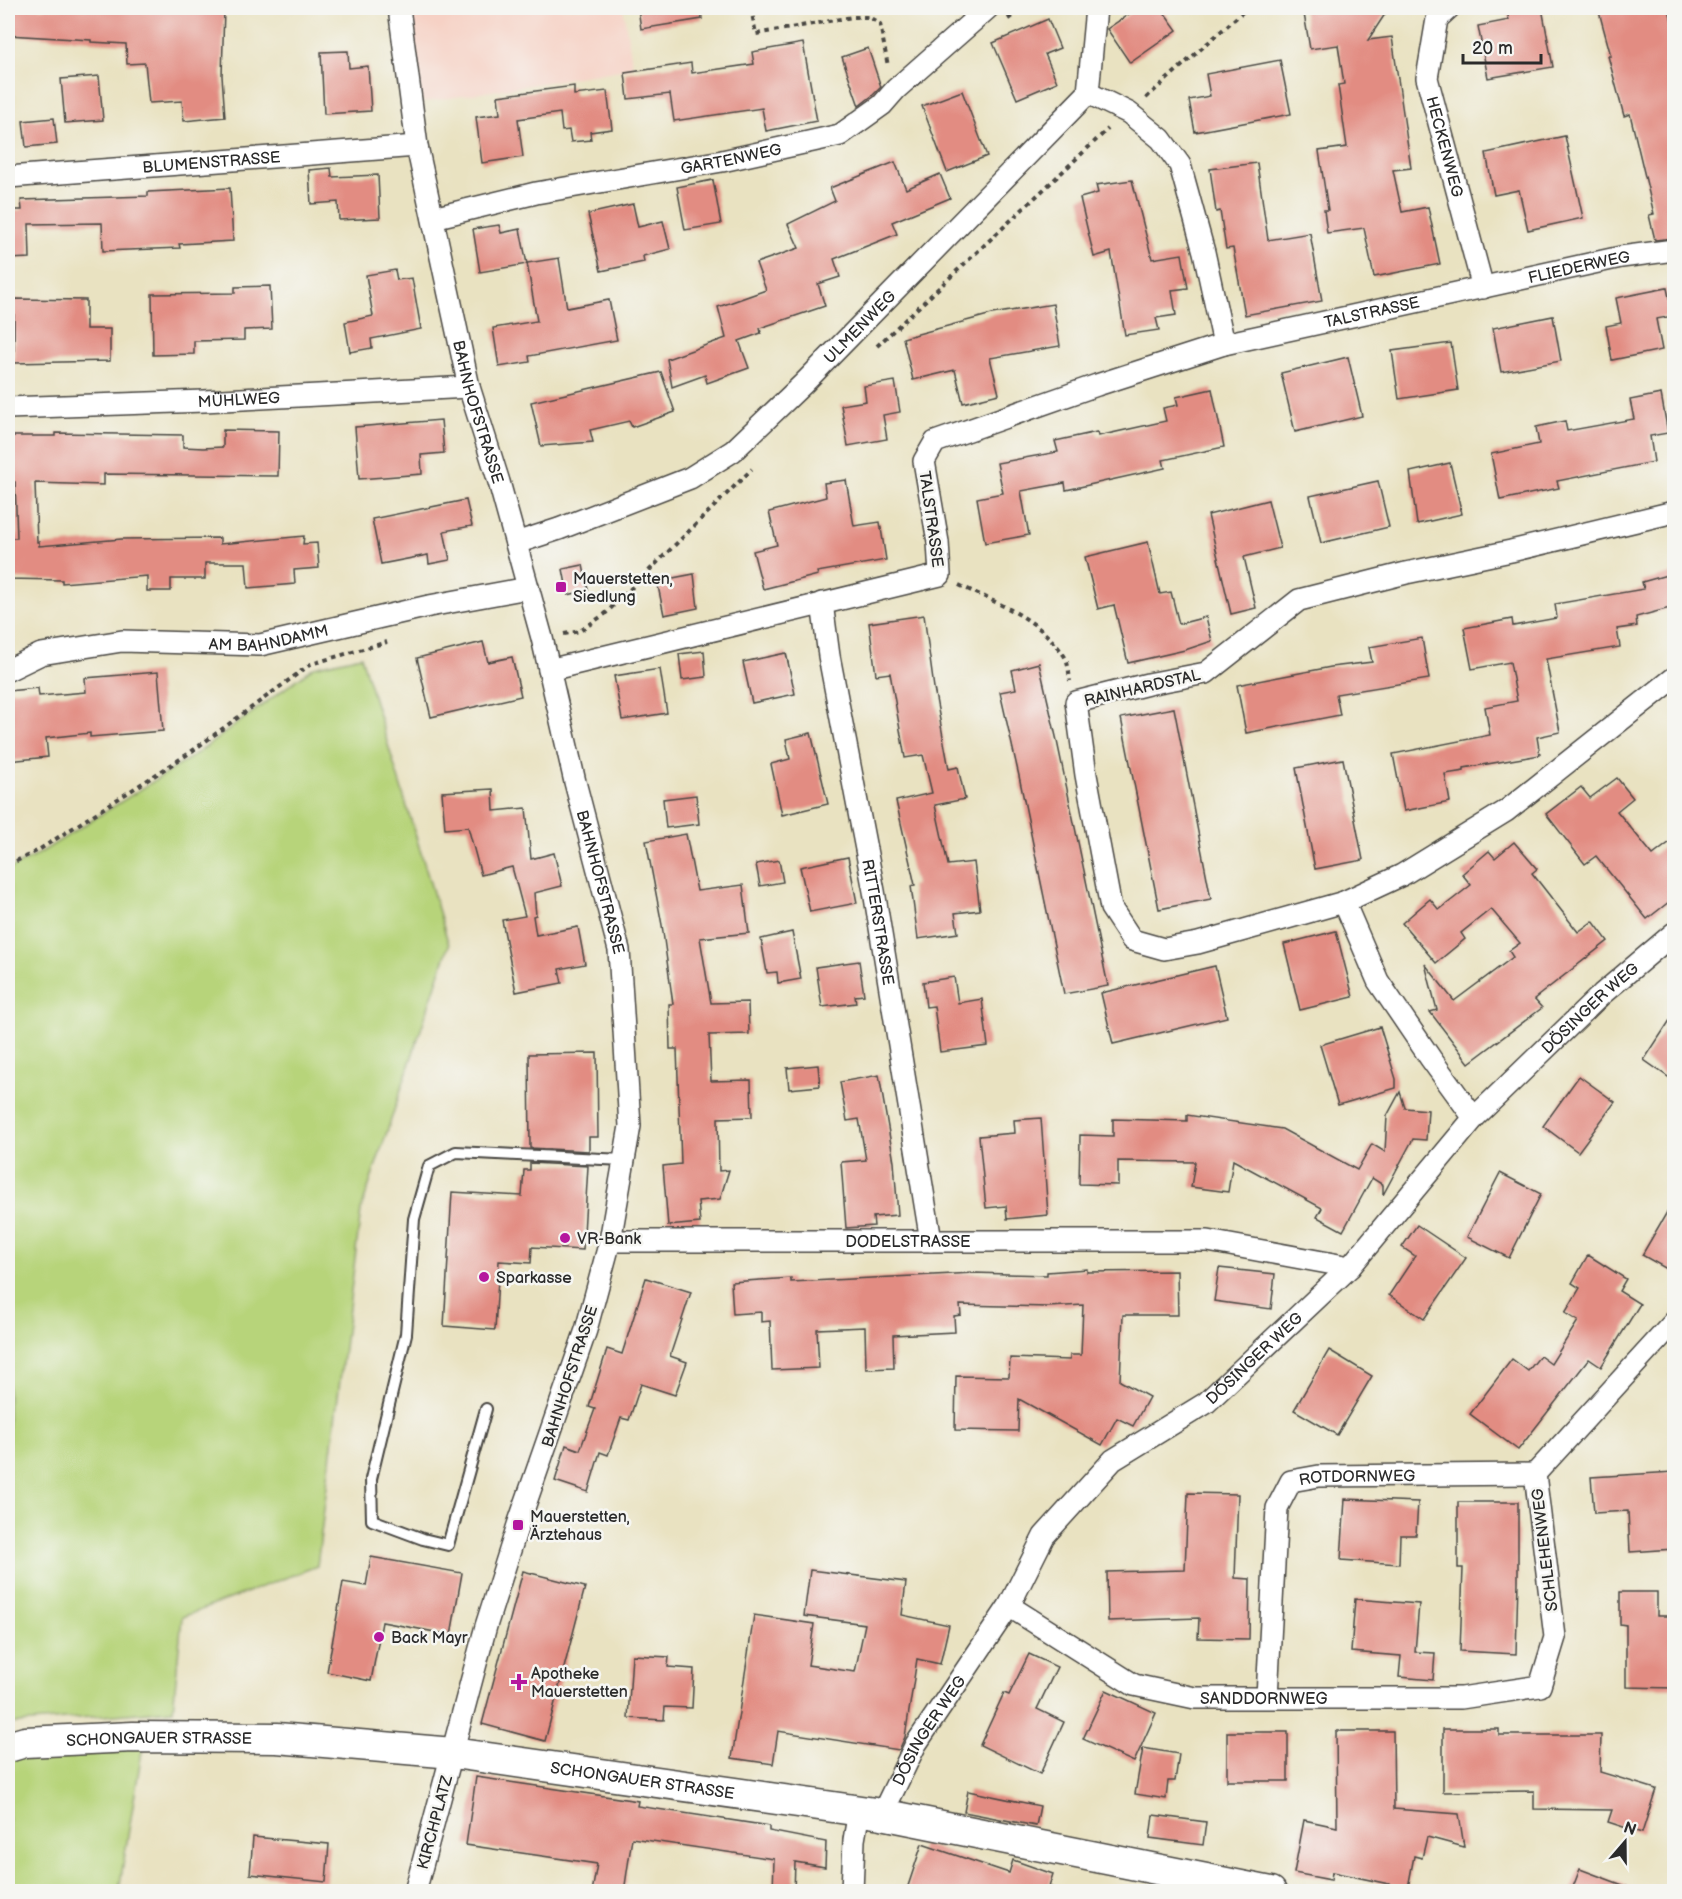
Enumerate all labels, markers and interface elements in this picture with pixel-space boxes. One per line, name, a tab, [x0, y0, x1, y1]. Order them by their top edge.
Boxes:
scale bar	[1463, 27, 1541, 65]
text: 20 m	[1472, 38, 1513, 59]
street label: HECKENWEG	[1421, 94, 1466, 199]
street label: GARTENWEG	[679, 140, 783, 179]
street label: BLUMENSTRASSE	[142, 148, 281, 178]
street label: FLIEDERWEG	[1526, 248, 1631, 288]
street label: ULMENWEG	[821, 287, 900, 368]
street label: TALSTRASSE	[1323, 293, 1421, 333]
street label: BAHNHOFSTRASSE	[448, 339, 507, 486]
street label: MÜHLWEG	[197, 389, 280, 412]
street label: TALSTRASSE	[914, 470, 947, 569]
place label: Mauerstetten, Siedlung	[573, 570, 673, 607]
marker: Mauerstetten, Siedlung	[554, 580, 568, 594]
street label: AM BAHNDAMM	[208, 622, 330, 656]
street label: RAINHARDSTAL	[1082, 666, 1203, 711]
street label: BAHNHOFSTRASSE	[572, 808, 628, 956]
street label: RITTERSTRASSE	[857, 858, 897, 987]
street label: DÖSINGER WEG	[1538, 959, 1643, 1058]
place label: VR-Bank	[577, 1230, 641, 1249]
marker: VR-Bank	[558, 1231, 572, 1245]
street label: DODELSTRASSE	[845, 1233, 971, 1252]
place label: Sparkasse	[496, 1269, 572, 1288]
marker: Sparkasse	[477, 1270, 491, 1284]
street label: BAHNHOFSTRASSE	[539, 1303, 602, 1450]
street label: DÖSINGER WEG	[1203, 1309, 1307, 1409]
street label: ROTDORNWEG	[1297, 1467, 1415, 1490]
street label: SCHLEHENWEG	[1529, 1487, 1562, 1612]
place label: Mauerstetten, Ärztehaus	[530, 1508, 630, 1545]
marker: Mauerstetten, Ärztehaus	[511, 1518, 525, 1532]
place label: Back Mayr	[391, 1629, 468, 1648]
marker: Back Mayr	[372, 1630, 386, 1644]
place label: Apotheke Mauerstetten	[531, 1665, 628, 1702]
street label: DÖSINGER WEG	[889, 1672, 970, 1789]
marker: Apotheke Mauerstetten	[512, 1675, 526, 1689]
street label: SANDDORNWEG	[1200, 1690, 1327, 1709]
street label: SCHONGAUER STRASSE	[66, 1729, 252, 1751]
street label: SCHONGAUER STRASSE	[549, 1759, 736, 1804]
street label: KIRCHPLATZ	[414, 1773, 457, 1871]
north arrow	[1595, 1812, 1655, 1872]
text: N	[1621, 1818, 1639, 1840]

